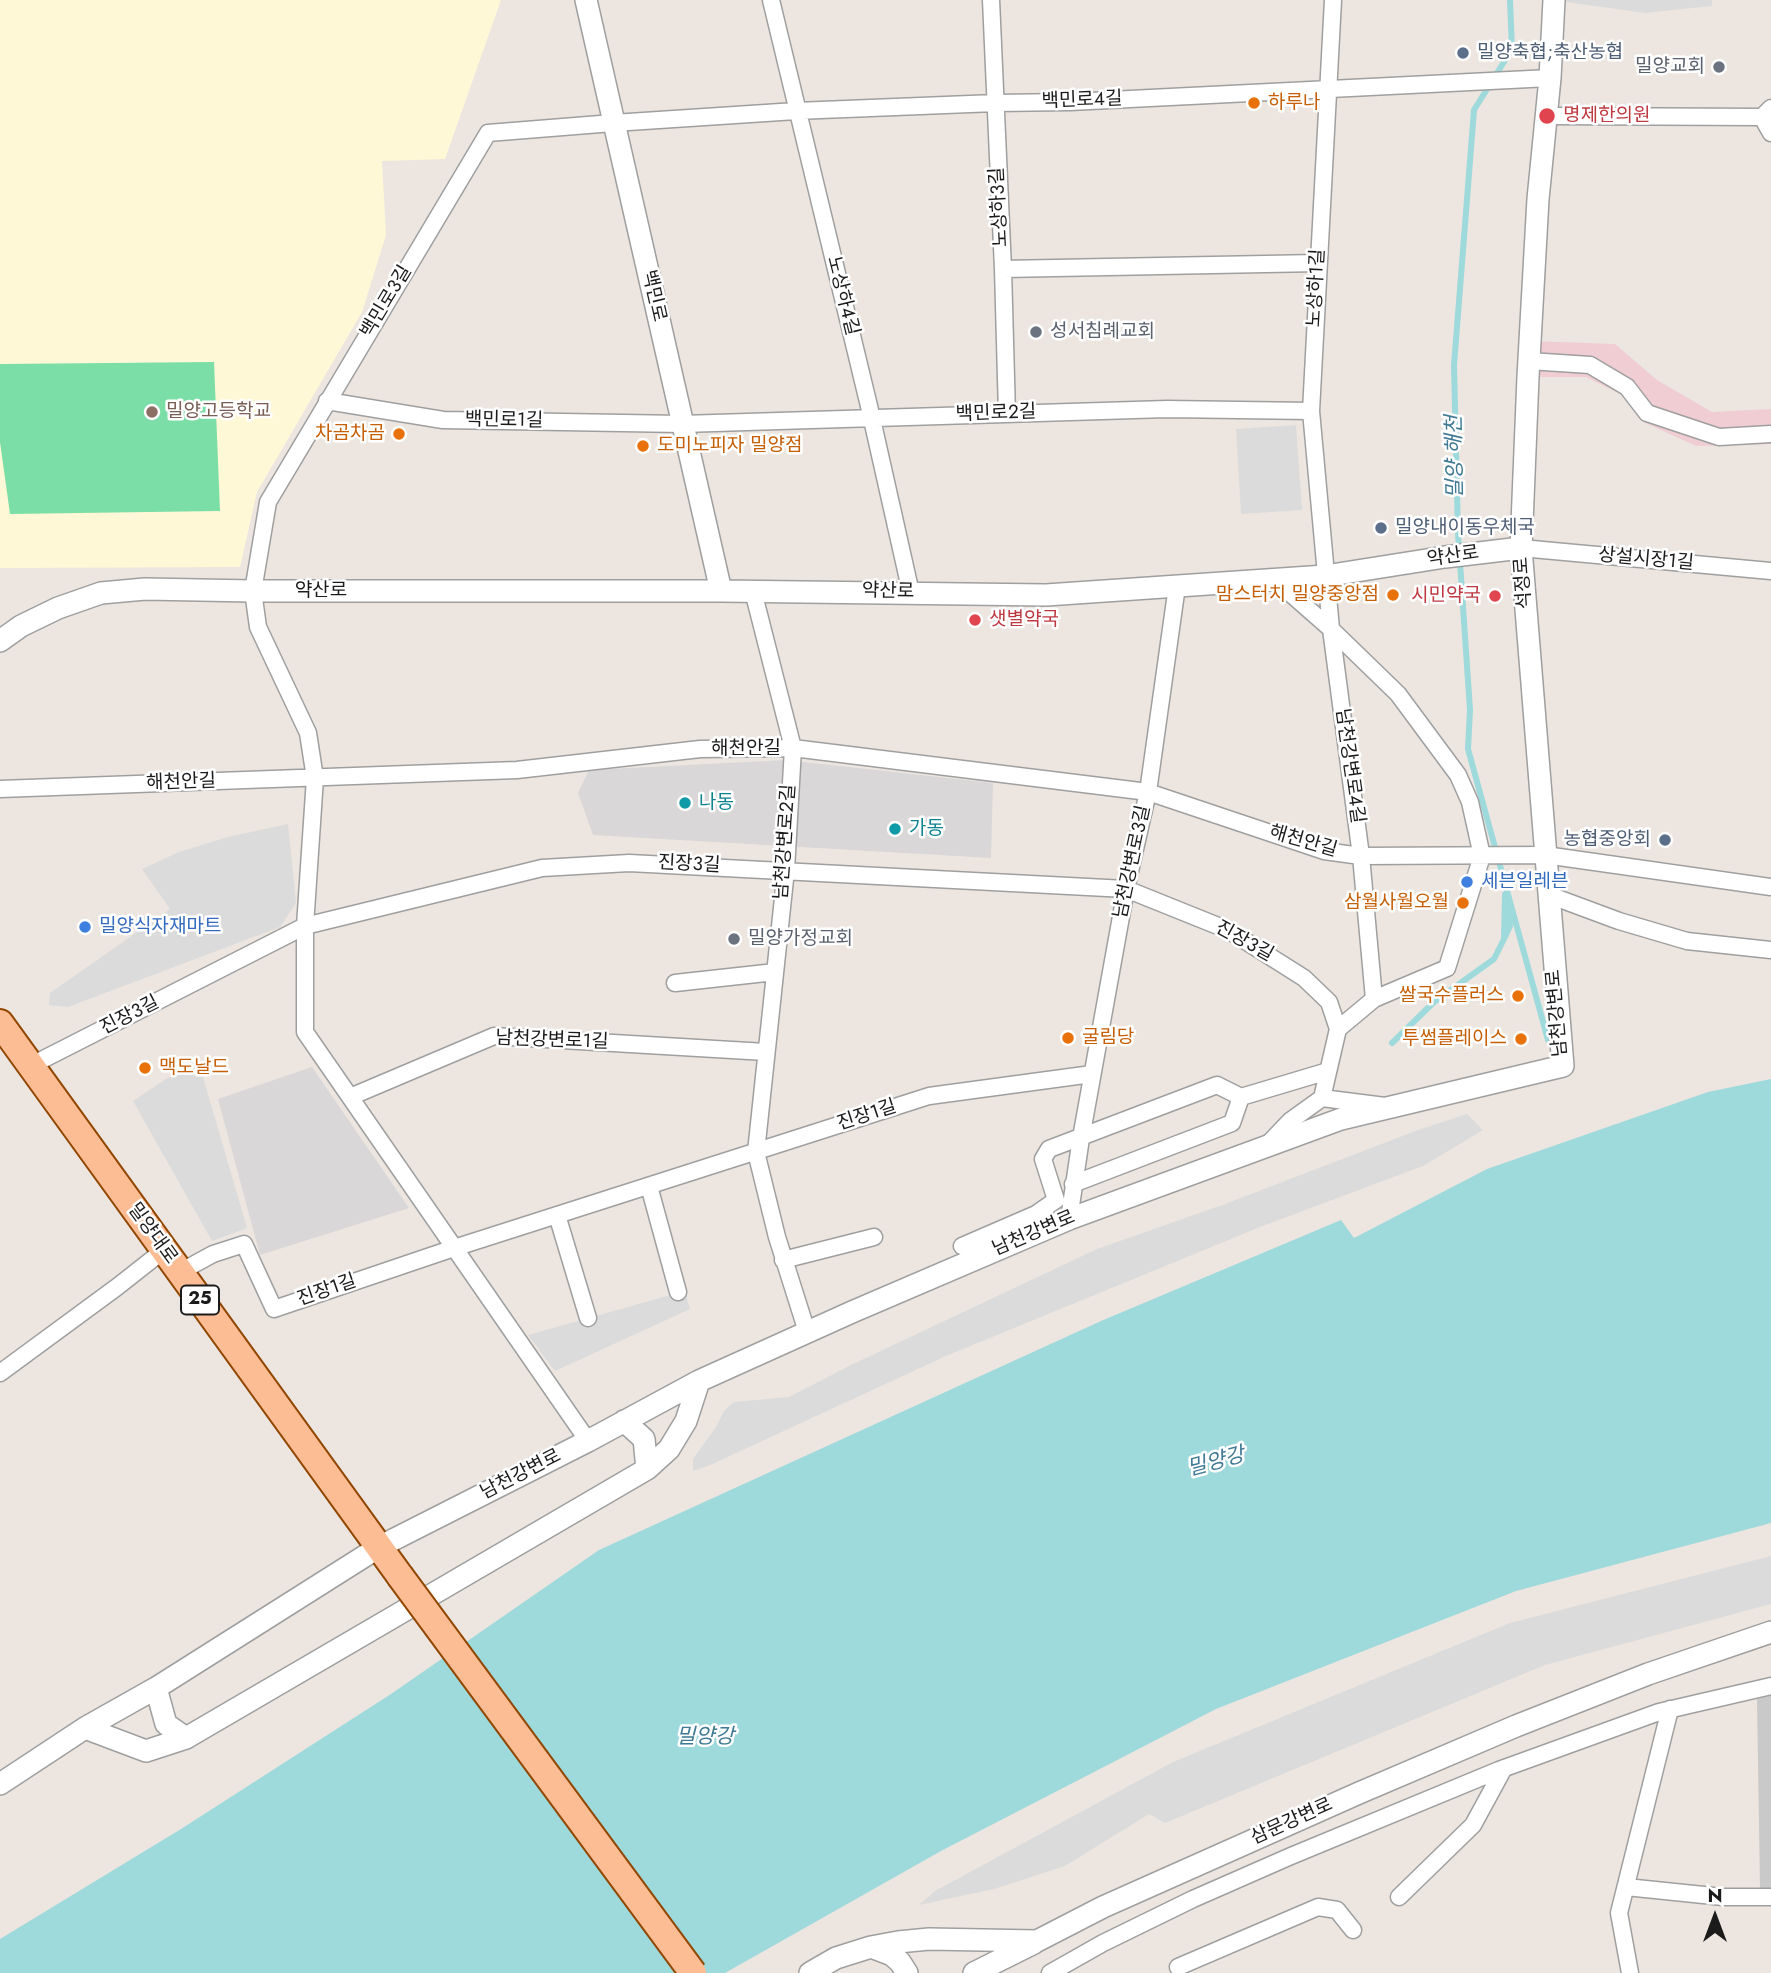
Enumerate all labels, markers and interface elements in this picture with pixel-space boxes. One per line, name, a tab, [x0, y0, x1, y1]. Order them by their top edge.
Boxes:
place label: 밀양축협;축산농협	[1477, 42, 1623, 64]
marker: 밀양축협;축산농협	[1455, 45, 1471, 61]
place label: 밀양교회	[1635, 56, 1705, 78]
marker: 밀양교회	[1711, 59, 1727, 75]
street label: 백민로4길	[1041, 88, 1123, 114]
place label: 하루나	[1268, 92, 1320, 114]
marker: 하루나	[1246, 95, 1262, 111]
place label: 명제한의원	[1563, 105, 1650, 127]
marker: 명제한의원	[1537, 106, 1557, 126]
street label: 노상하3길	[987, 166, 1013, 248]
street label: 노상하1길	[1304, 248, 1330, 328]
street label: 노상하4길	[821, 254, 863, 338]
street label: 백민로3길	[357, 262, 417, 342]
street label: 백민로	[636, 268, 670, 324]
place label: 성서침례교회	[1050, 321, 1155, 343]
marker: 성서침례교회	[1028, 324, 1044, 340]
place label: 밀양고등학교	[166, 401, 271, 423]
street label: 백민로2길	[955, 401, 1037, 427]
marker: 밀양고등학교	[144, 404, 160, 420]
street label: 백민로1길	[465, 409, 543, 433]
water label: 밀양 해천	[1443, 415, 1469, 499]
place label: 차곰차곰	[315, 423, 385, 445]
marker: 차곰차곰	[391, 426, 407, 442]
place label: 도미노피자 밀양점	[657, 435, 803, 457]
marker: 도미노피자 밀양점	[635, 438, 651, 454]
place label: 밀양내이동우체국	[1395, 517, 1535, 539]
marker: 밀양내이동우체국	[1373, 520, 1389, 536]
street label: 약산로	[1425, 542, 1481, 572]
street label: 상설시장1길	[1597, 544, 1695, 576]
street label: 석정로	[1511, 556, 1537, 610]
street label: 약산로	[295, 580, 347, 602]
street label: 약산로	[862, 580, 914, 604]
place label: 맘스터치 밀양중앙점	[1216, 584, 1379, 606]
place label: 시민약국	[1411, 585, 1481, 607]
marker: 맘스터치 밀양중앙점	[1385, 587, 1401, 603]
marker: 시민약국	[1487, 588, 1503, 604]
place label: 샛별약국	[989, 609, 1059, 631]
marker: 샛별약국	[967, 612, 983, 628]
street label: 남천강변로4길	[1330, 707, 1368, 825]
street label: 해천안길	[711, 738, 781, 760]
street label: 해천안길	[146, 770, 216, 796]
street label: 남천강변로2길	[771, 784, 801, 900]
place label: 나동	[699, 792, 734, 814]
marker: 나동	[677, 795, 693, 811]
street label: 남천강변로3길	[1110, 803, 1156, 921]
place label: 가동	[909, 818, 944, 840]
marker: 가동	[887, 821, 903, 837]
street label: 해천안길	[1266, 821, 1340, 863]
place label: 농협중앙회	[1564, 829, 1651, 851]
marker: 농협중앙회	[1657, 832, 1673, 848]
street label: 진장3길	[657, 852, 721, 878]
place label: 세븐일레븐	[1481, 871, 1568, 893]
marker: 세븐일레븐	[1459, 874, 1475, 890]
place label: 삼월사월오월	[1344, 892, 1449, 914]
marker: 삼월사월오월	[1455, 895, 1471, 911]
place label: 밀양식자재마트	[99, 916, 221, 938]
street label: 진장3길	[1211, 917, 1277, 967]
marker: 밀양식자재마트	[77, 919, 93, 935]
place label: 밀양가정교회	[748, 928, 853, 950]
marker: 밀양가정교회	[726, 931, 742, 947]
street label: 남천강변로	[1543, 968, 1573, 1058]
place label: 쌀국수플러스	[1399, 985, 1504, 1007]
marker: 쌀국수플러스	[1510, 988, 1526, 1004]
street label: 진장3길	[97, 992, 163, 1040]
place label: 굴림당	[1082, 1027, 1134, 1049]
street label: 남천강변로1길	[495, 1028, 609, 1054]
place label: 투썸플레이스	[1402, 1028, 1507, 1050]
marker: 굴림당	[1060, 1030, 1076, 1046]
marker: 투썸플레이스	[1513, 1031, 1529, 1047]
place label: 맥도날드	[159, 1057, 229, 1079]
marker: 맥도날드	[137, 1060, 153, 1076]
street label: 진장1길	[834, 1096, 900, 1136]
street label: 밀양대로	[122, 1199, 182, 1269]
street label: 남천강변로	[989, 1206, 1079, 1262]
street label: 진장1길	[294, 1270, 360, 1312]
road number: 25	[181, 1286, 219, 1315]
water label: 밀양강	[1185, 1443, 1247, 1483]
street label: 남천강변로	[477, 1445, 565, 1505]
water label: 밀양강	[676, 1725, 734, 1751]
street label: 삼문강변로	[1247, 1794, 1337, 1850]
north arrow	[1680, 1882, 1750, 1952]
text: N	[1707, 1882, 1723, 1909]

